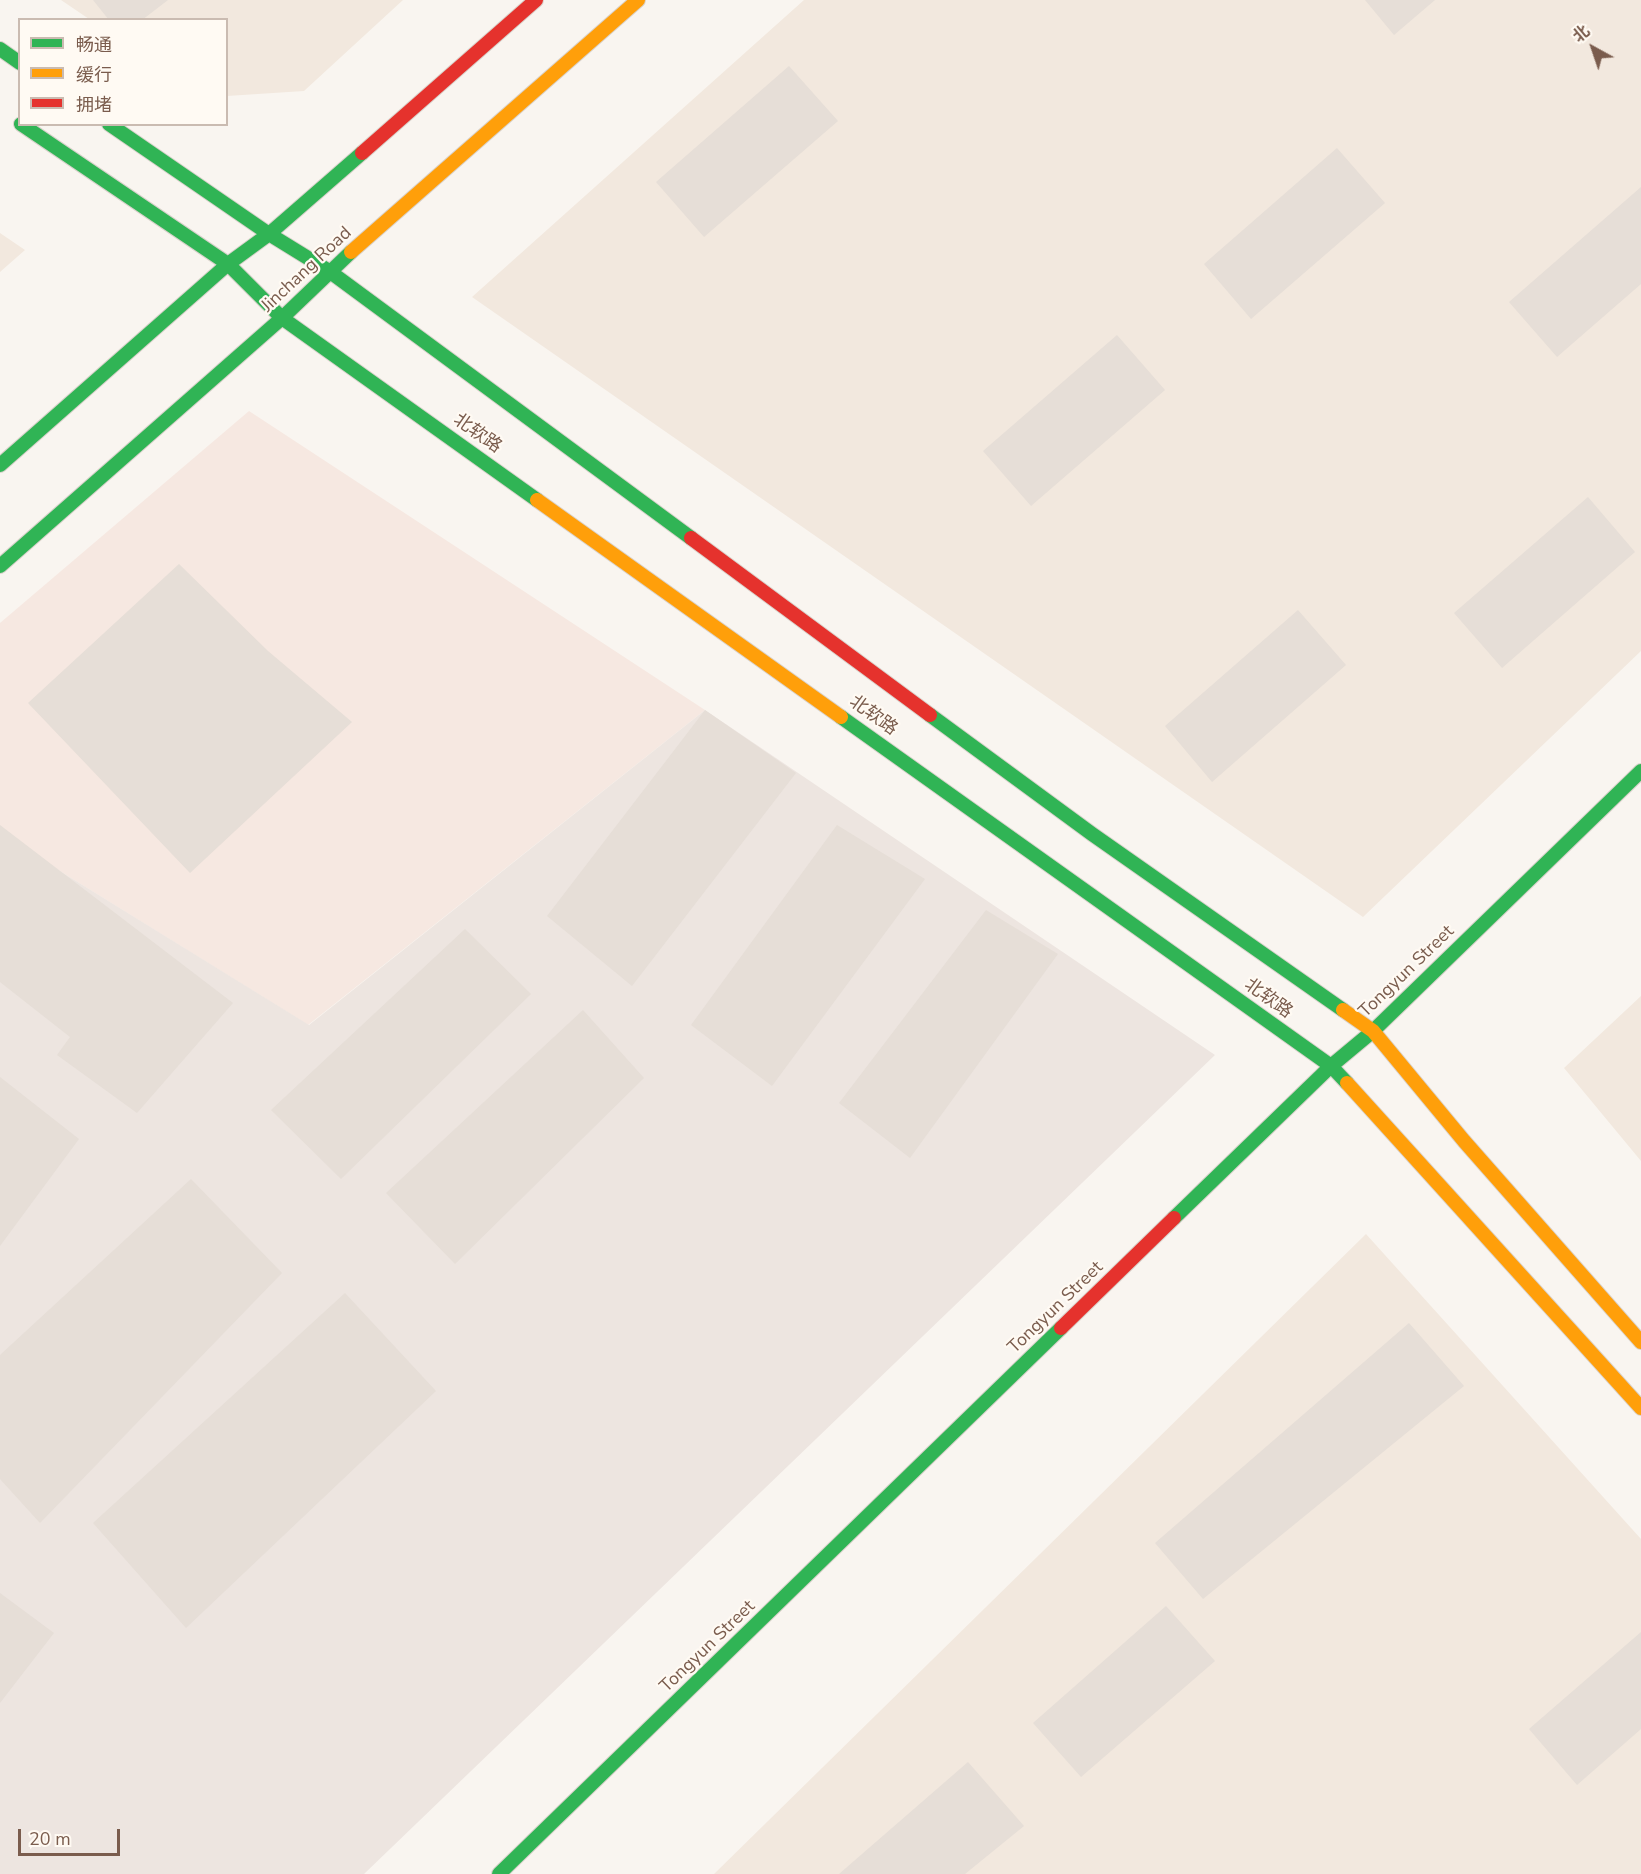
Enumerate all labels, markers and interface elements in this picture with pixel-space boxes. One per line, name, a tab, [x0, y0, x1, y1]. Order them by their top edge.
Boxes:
legend	[18, 18, 228, 126]
north arrow	[1563, 18, 1623, 78]
text: 北	[1568, 21, 1595, 48]
text: 畅通	[76, 33, 112, 57]
text: 缓行	[76, 63, 112, 87]
text: 拥堵	[76, 93, 112, 117]
street label: Jinchang Road	[257, 223, 357, 317]
street label: 北软路	[449, 410, 505, 458]
street label: 北软路	[845, 691, 901, 741]
street label: Tongyun Street	[1355, 921, 1459, 1023]
street label: 北软路	[1240, 974, 1296, 1024]
street label: Tongyun Street	[1004, 1257, 1108, 1359]
street label: Tongyun Street	[656, 1596, 760, 1698]
scale bar	[21, 1817, 123, 1855]
text: 20 m	[29, 1827, 71, 1851]

